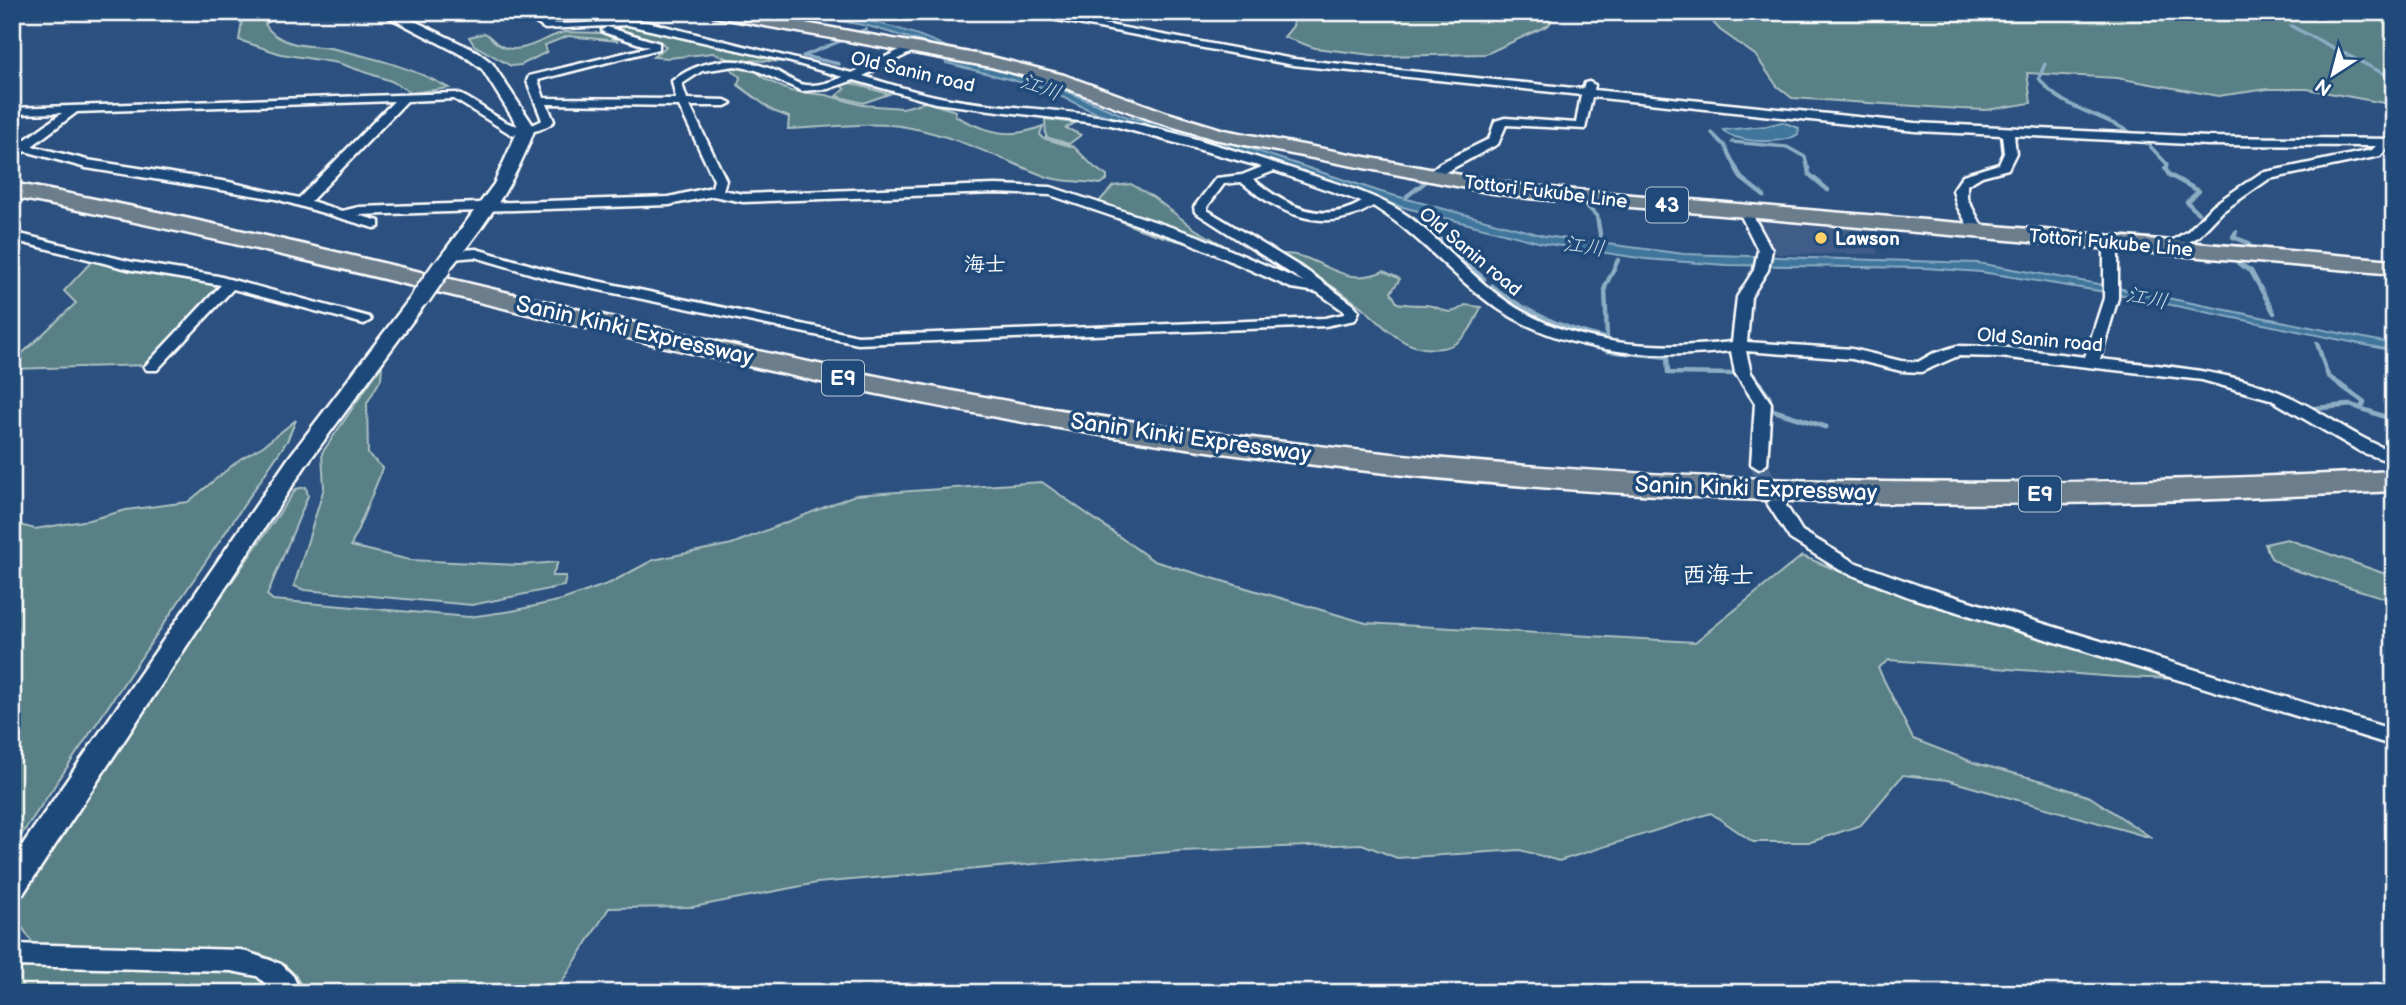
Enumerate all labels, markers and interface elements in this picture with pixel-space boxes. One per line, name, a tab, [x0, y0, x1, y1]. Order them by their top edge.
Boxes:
north arrow	[2298, 38, 2368, 108]
street label: Old Sanin road	[849, 47, 977, 98]
water label: 江川	[1017, 69, 1065, 106]
text: N	[2311, 73, 2336, 100]
street label: Tottori Fukube Line	[1463, 171, 1629, 214]
road number: 43	[1646, 188, 1688, 222]
street label: Old Sanin road	[1414, 203, 1526, 302]
street label: Tottori Fukube Line	[2028, 225, 2194, 262]
place label: Lawson	[1835, 228, 1900, 251]
marker: Lawson	[1813, 230, 1829, 246]
water label: 江川	[1561, 231, 1606, 262]
district label: 海士	[964, 252, 1006, 277]
water label: 江川	[2124, 282, 2170, 315]
street label: Sanin Kinki Expressway	[513, 290, 757, 372]
street label: Old Sanin road	[1976, 324, 2104, 357]
road number: E9	[822, 360, 864, 396]
street label: Sanin Kinki Expressway	[1069, 407, 1314, 469]
street label: Sanin Kinki Expressway	[1634, 471, 1878, 507]
road number: E9	[2019, 476, 2061, 512]
district label: 西海士	[1682, 561, 1754, 590]

